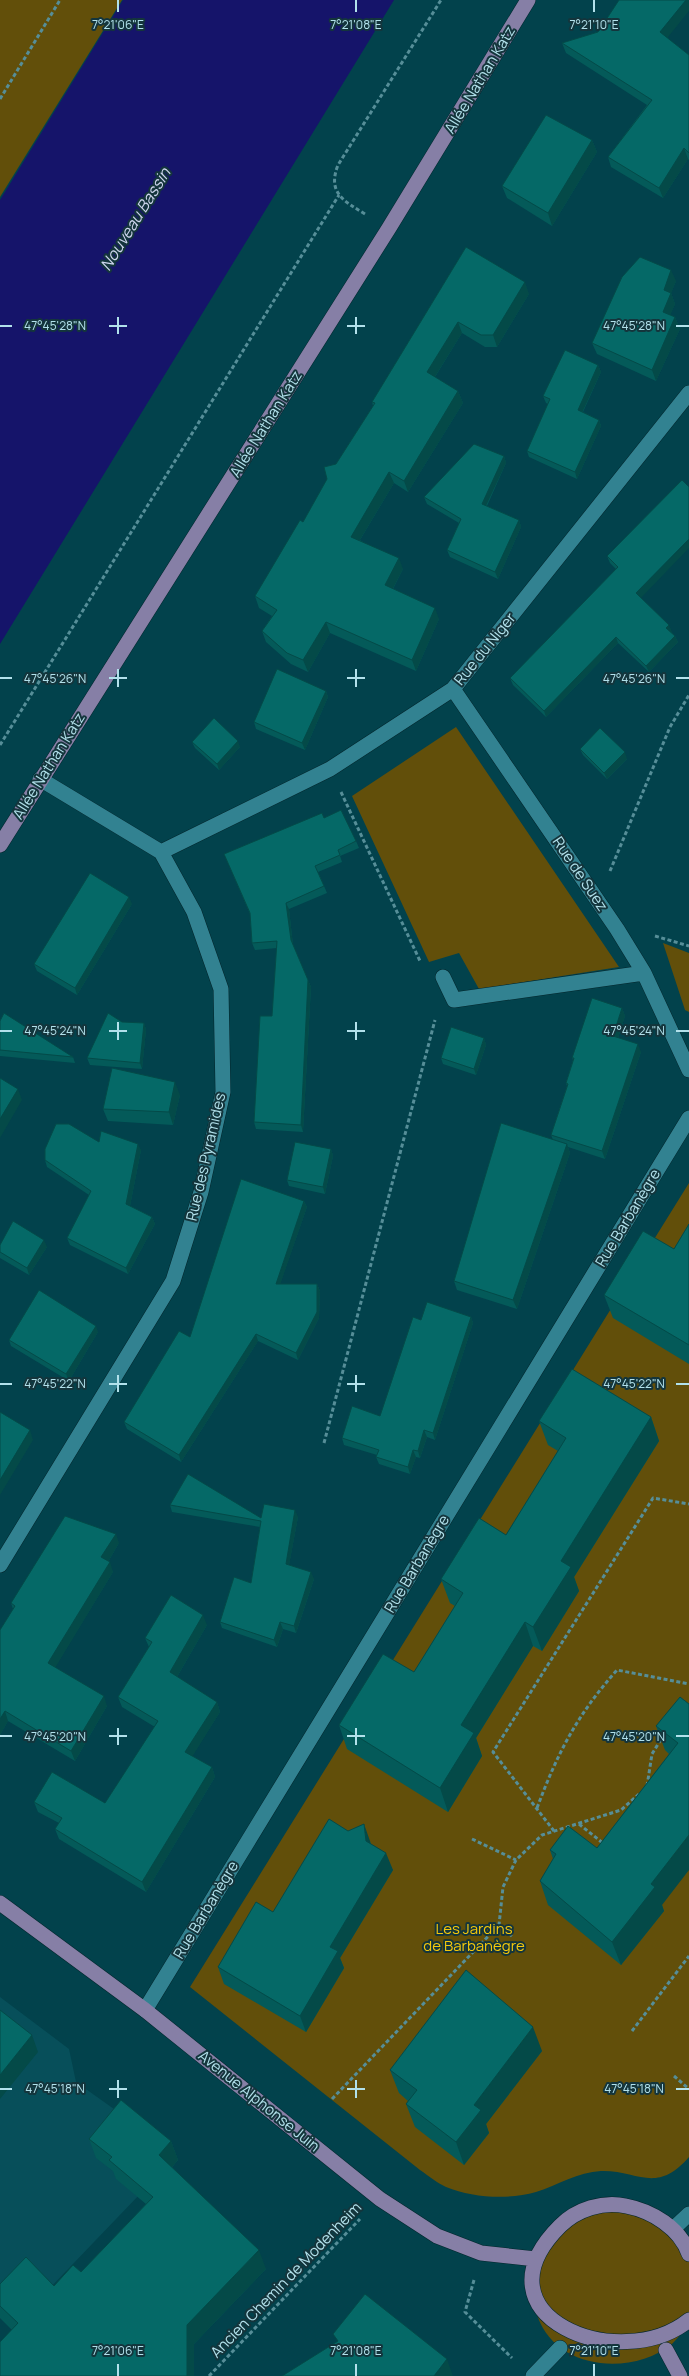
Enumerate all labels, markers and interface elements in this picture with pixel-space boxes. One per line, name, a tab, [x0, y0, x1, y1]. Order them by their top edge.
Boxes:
text: 7°21'06"E	[92, 16, 144, 33]
text: 7°21'08"E	[330, 16, 382, 33]
text: 7°21'10"E	[569, 16, 619, 33]
street label: Allée Nathan Katz	[439, 22, 520, 137]
water label: Nouveau Bassin	[95, 163, 176, 275]
text: 47°45'28"N	[24, 317, 86, 334]
text: 47°45'28"N	[603, 317, 665, 334]
street label: Allée Nathan Katz	[224, 366, 307, 481]
street label: Rue du Niger	[449, 608, 521, 689]
text: 47°45'26"N	[24, 670, 86, 687]
text: 47°45'26"N	[603, 670, 665, 687]
street label: Allée Nathan Katz	[7, 708, 90, 823]
street label: Rue de Suez	[548, 832, 613, 915]
text: 47°45'24"N	[24, 1022, 86, 1039]
text: 47°45'24"N	[603, 1022, 665, 1039]
street label: Rue des Pyramides	[181, 1091, 230, 1223]
street label: Rue Barbanègre	[590, 1165, 665, 1271]
text: 47°45'22"N	[24, 1375, 86, 1392]
text: 47°45'22"N	[603, 1375, 665, 1392]
street label: Rue Barbanègre	[379, 1511, 454, 1617]
text: 47°45'20"N	[24, 1728, 86, 1745]
text: 47°45'20"N	[603, 1728, 665, 1745]
street label: Rue Barbanègre	[168, 1857, 243, 1963]
park label: Les Jardins de Barbanègre	[423, 1918, 525, 1956]
street label: Avenue Alphonse Juin	[194, 2045, 325, 2156]
text: 47°45'18"N	[25, 2080, 85, 2097]
text: 47°45'18"N	[604, 2080, 664, 2097]
street label: Ancien Chemin de Modenheim	[205, 2197, 366, 2362]
text: 7°21'06"E	[92, 2342, 144, 2359]
text: 7°21'08"E	[330, 2342, 382, 2359]
text: 7°21'10"E	[569, 2342, 619, 2359]

